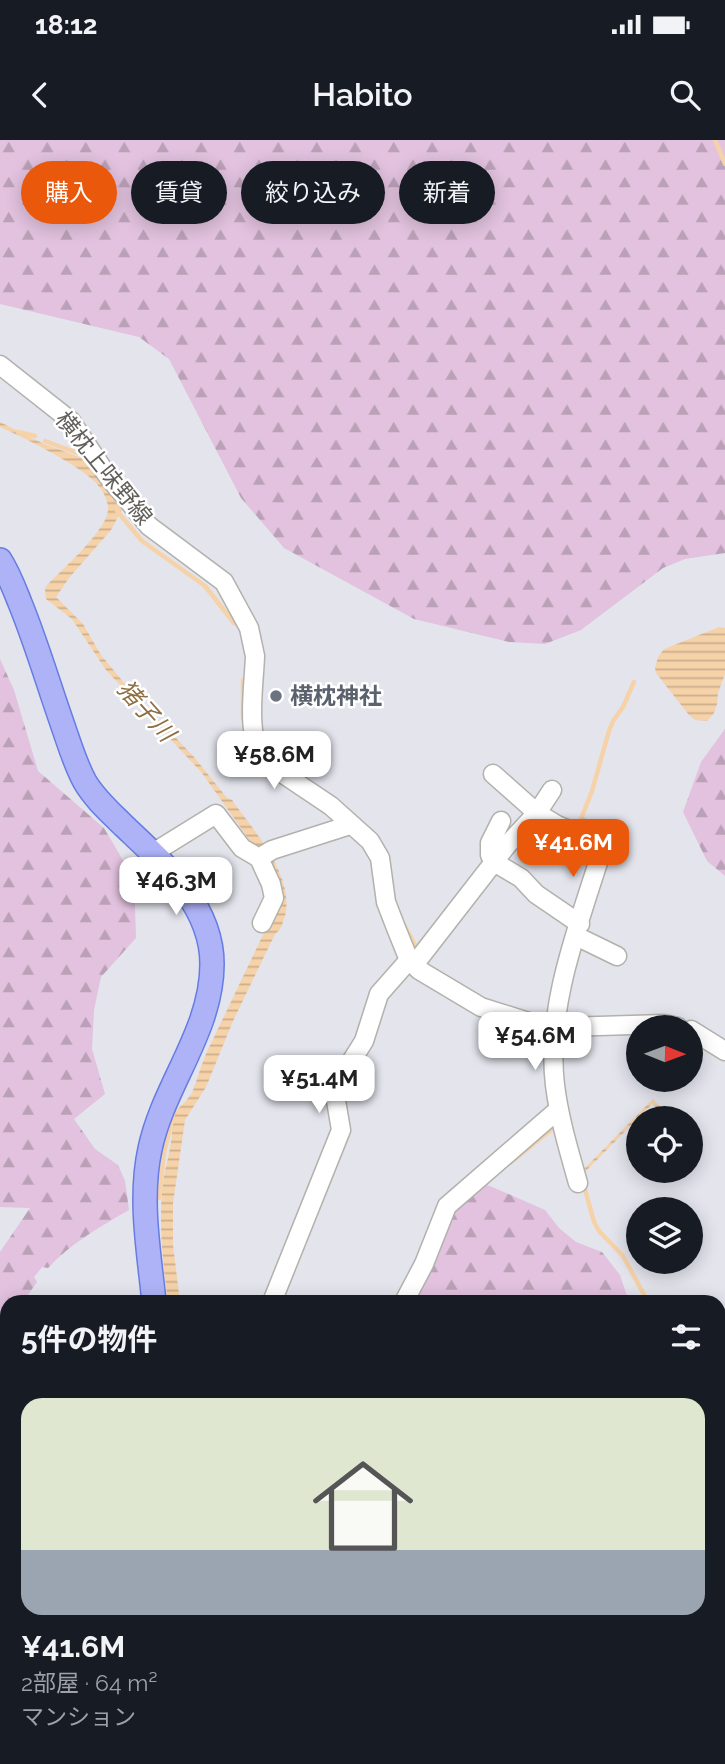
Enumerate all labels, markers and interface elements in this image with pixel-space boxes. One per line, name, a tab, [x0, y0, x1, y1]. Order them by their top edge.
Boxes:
text: 18:12	[35, 10, 97, 40]
icon: back	[21, 76, 59, 114]
text: Habito	[312, 76, 413, 113]
icon: search	[666, 76, 704, 114]
chip: 購入	[21, 161, 117, 224]
chip: 賃貸	[131, 161, 227, 224]
chip: 絞り込み	[241, 161, 385, 224]
chip: 新着	[399, 161, 495, 224]
street label: 横枕上味野線	[50, 406, 158, 530]
water label: 猪子川	[112, 674, 183, 749]
place label: 横枕神社	[290, 682, 382, 709]
marker: 横枕神社	[268, 688, 284, 704]
pin: ¥58.6M	[217, 732, 331, 791]
text: ¥58.6M	[233, 740, 315, 767]
pin: ¥41.6M	[516, 820, 630, 879]
text: ¥41.6M	[533, 828, 613, 855]
pin: ¥46.3M	[119, 858, 233, 917]
text: ¥46.3M	[135, 866, 217, 893]
pin: ¥54.6M	[478, 1012, 592, 1072]
north arrow	[626, 1015, 704, 1092]
map controls	[626, 1015, 703, 1274]
text: ¥54.6M	[494, 1021, 576, 1048]
pin: ¥51.4M	[262, 1056, 376, 1115]
text: ¥51.4M	[280, 1064, 358, 1091]
button: locate	[626, 1106, 703, 1183]
button: layers	[626, 1197, 703, 1274]
icon: filters	[667, 1318, 705, 1356]
text: 5件の物件	[21, 1322, 158, 1357]
icon: home	[300, 1443, 426, 1569]
text: ¥41.6M	[21, 1629, 125, 1664]
text: 2部屋 · 64 m²	[21, 1669, 157, 1696]
text: マンション	[21, 1703, 136, 1730]

